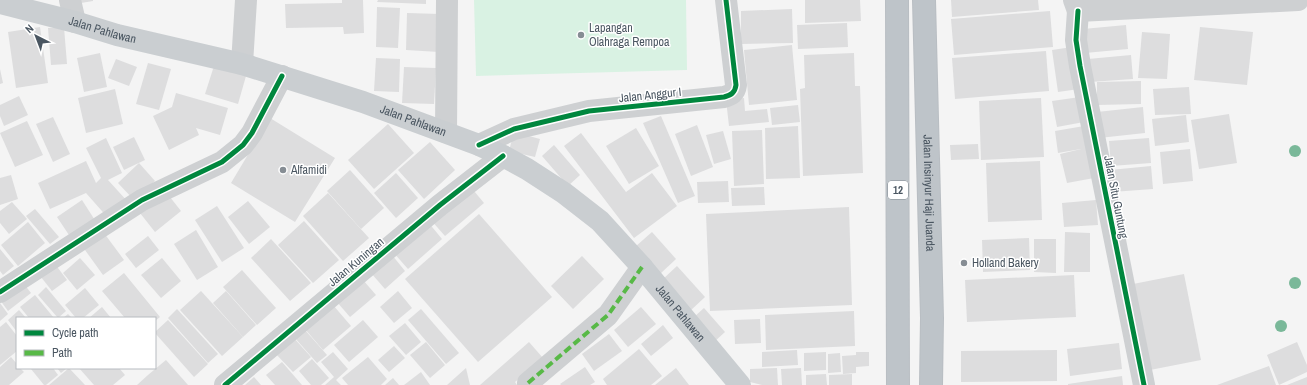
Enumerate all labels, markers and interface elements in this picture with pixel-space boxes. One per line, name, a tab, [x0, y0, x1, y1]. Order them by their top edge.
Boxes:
street label: Jalan Pahlawan	[67, 13, 138, 47]
north arrow	[16, 16, 56, 56]
place label: Lapangan Olahraga Rempoa	[589, 20, 670, 50]
text: N	[22, 21, 36, 36]
marker: Lapangan Olahraga Rempoa	[576, 30, 586, 40]
street label: Jalan Anggur I	[618, 84, 682, 106]
street label: Jalan Pahlawan	[378, 101, 449, 140]
street label: Jalan Insinyur Haji Juanda	[919, 134, 938, 252]
street label: Jalan Situ Guntung	[1100, 154, 1132, 240]
place label: Alfamidi	[290, 162, 327, 178]
marker: Alfamidi	[278, 165, 288, 175]
road number: 12	[888, 181, 908, 199]
street label: Jalan Kuningan	[325, 234, 387, 290]
place label: Holland Bakery	[972, 255, 1039, 271]
marker: Holland Bakery	[959, 258, 969, 268]
street label: Jalan Pahlawan	[652, 281, 709, 345]
legend	[16, 317, 156, 369]
text: Cycle path	[52, 325, 99, 341]
text: Path	[52, 345, 72, 361]

